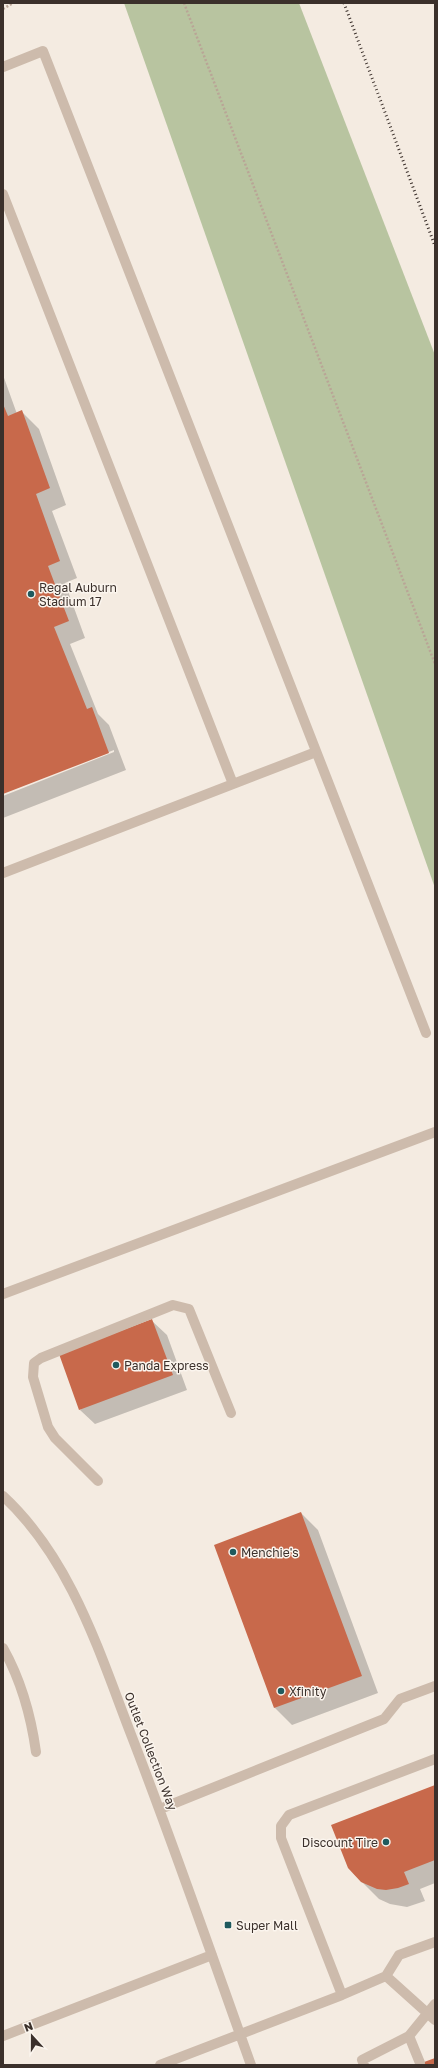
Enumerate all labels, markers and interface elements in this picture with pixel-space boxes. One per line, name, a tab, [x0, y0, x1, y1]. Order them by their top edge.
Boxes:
place label: Regal Auburn Stadium 17	[39, 580, 117, 609]
marker: Regal Auburn Stadium 17	[26, 589, 36, 599]
place label: Panda Express	[124, 1358, 209, 1373]
marker: Panda Express	[111, 1360, 121, 1370]
place label: Menchie's	[241, 1545, 299, 1560]
marker: Menchie's	[228, 1547, 238, 1557]
place label: Xfinity	[289, 1684, 327, 1699]
marker: Xfinity	[276, 1686, 286, 1696]
street label: Outlet Collection Way	[121, 1690, 181, 1813]
place label: Discount Tire	[302, 1835, 378, 1850]
marker: Discount Tire	[381, 1837, 391, 1847]
place label: Super Mall	[236, 1918, 298, 1933]
marker: Super Mall	[223, 1920, 233, 1930]
north arrow	[12, 2016, 52, 2056]
text: N	[22, 2019, 34, 2034]

